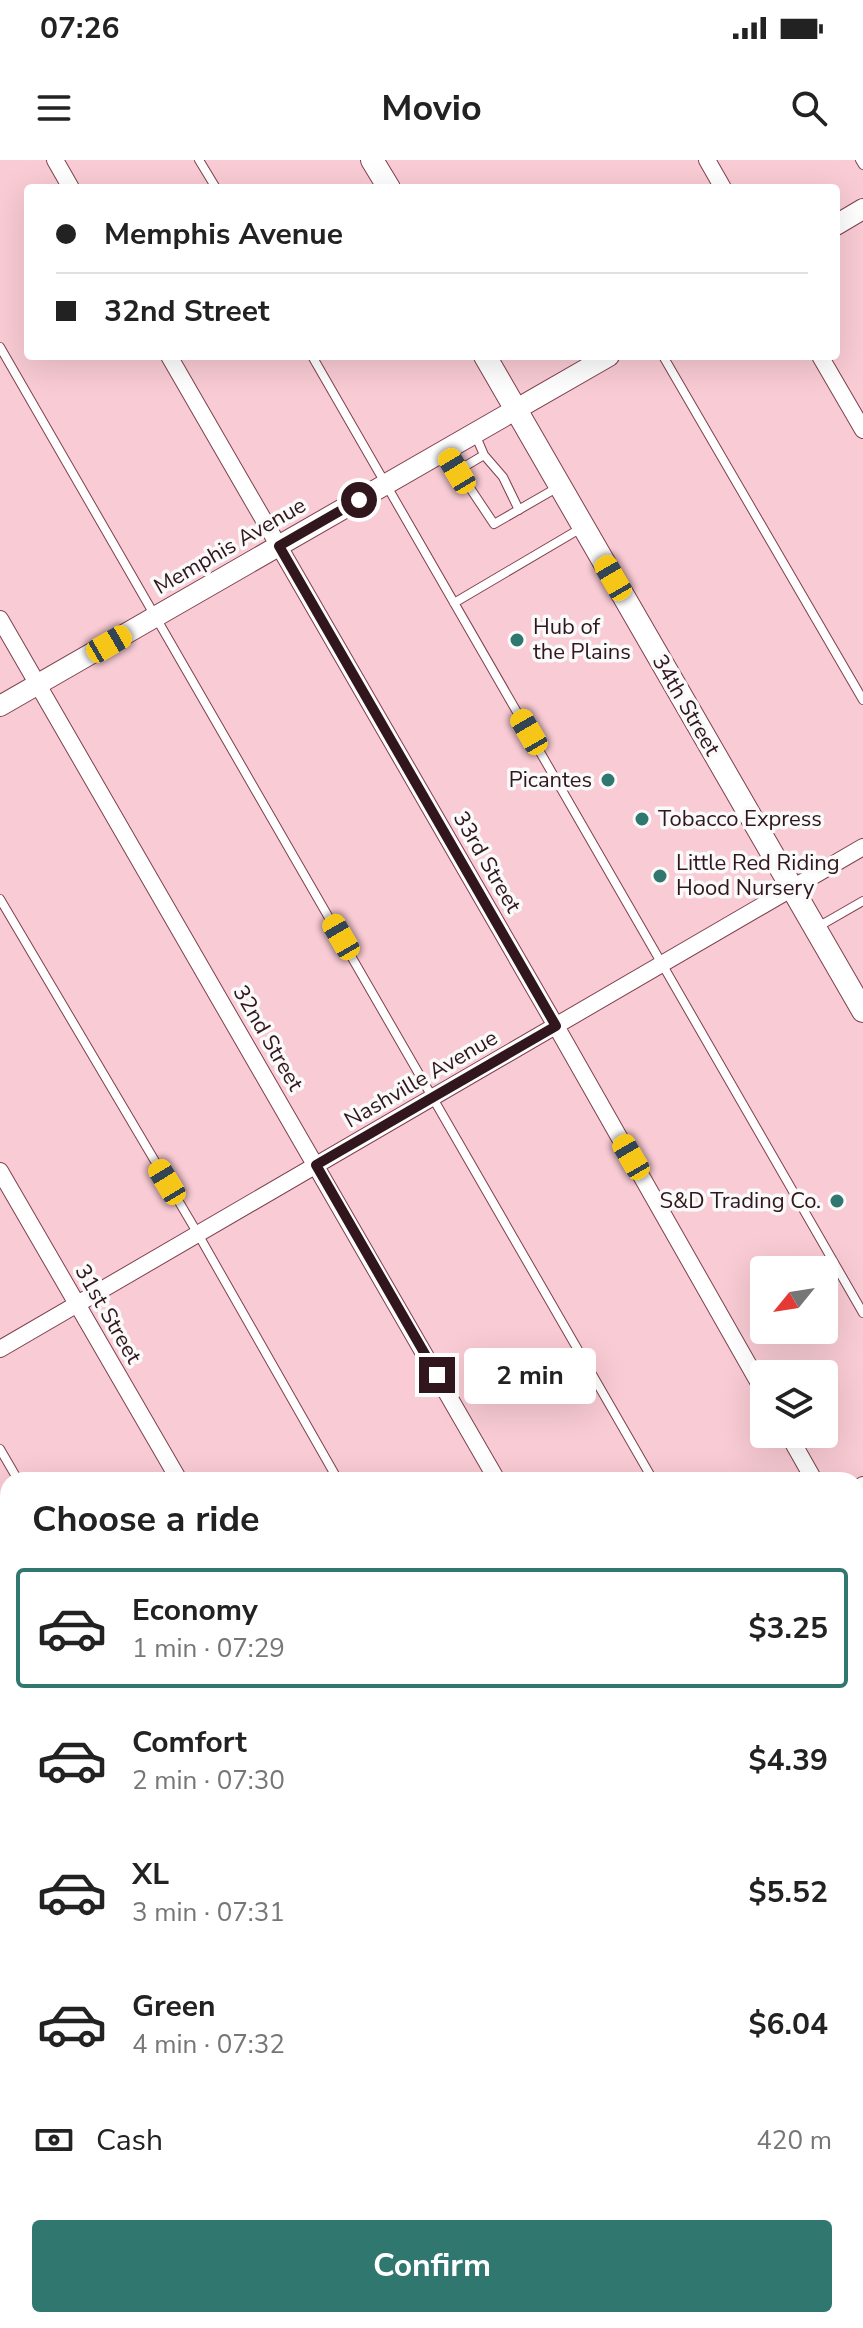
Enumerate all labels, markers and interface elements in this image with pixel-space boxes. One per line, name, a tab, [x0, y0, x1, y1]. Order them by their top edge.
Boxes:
text: 07:26	[40, 8, 119, 49]
text: Movio	[381, 84, 482, 133]
icon: menu	[32, 86, 76, 130]
icon: search	[787, 86, 831, 130]
text: Memphis Avenue	[104, 214, 343, 255]
text: 32nd Street	[104, 291, 269, 332]
car	[434, 444, 480, 498]
route start	[341, 482, 377, 518]
street label: Memphis Avenue	[149, 490, 311, 602]
car	[591, 551, 635, 605]
place label: Hub of the Plains	[533, 612, 631, 667]
car	[82, 622, 136, 666]
marker: Hub of the Plains	[508, 631, 526, 649]
street label: 34th Street	[645, 649, 727, 761]
car	[507, 705, 551, 759]
place label: Picantes	[509, 765, 592, 795]
marker: Picantes	[599, 771, 617, 789]
place label: Tobacco Express	[658, 804, 822, 834]
street label: 33rd Street	[446, 806, 528, 919]
marker: Tobacco Express	[633, 810, 651, 828]
place label: Little Red Riding Hood Nursery	[676, 848, 840, 903]
marker: Little Red Riding Hood Nursery	[651, 867, 669, 885]
car	[319, 910, 363, 964]
street label: 32nd Street	[226, 980, 310, 1097]
street label: Nashville Avenue	[339, 1023, 503, 1135]
car	[609, 1130, 653, 1184]
car	[144, 1155, 190, 1209]
place label: S&D Trading Co.	[659, 1186, 821, 1216]
marker: S&D Trading Co.	[828, 1192, 846, 1210]
north arrow	[750, 1256, 838, 1344]
map controls	[750, 1256, 838, 1448]
street label: 31st Street	[67, 1259, 149, 1369]
callout: 2 min	[465, 1347, 597, 1403]
route end	[419, 1357, 455, 1393]
text: 2 min	[496, 1358, 564, 1393]
button: layers	[750, 1360, 838, 1448]
text: Choose a ride	[32, 1495, 260, 1544]
text: Economy	[132, 1590, 258, 1631]
icon: car	[36, 1592, 108, 1664]
text: $3.25	[749, 1608, 828, 1649]
text: 1 min · 07:29	[132, 1631, 285, 1666]
text: Comfort	[132, 1722, 247, 1763]
icon: car	[36, 1724, 108, 1796]
text: $4.39	[749, 1740, 828, 1781]
text: 2 min · 07:30	[132, 1763, 285, 1798]
text: XL	[132, 1854, 169, 1895]
icon: car	[36, 1856, 108, 1928]
text: $5.52	[749, 1872, 828, 1913]
text: 3 min · 07:31	[132, 1895, 285, 1930]
text: Green	[132, 1986, 216, 2027]
icon: car	[36, 1988, 108, 2060]
text: $6.04	[749, 2004, 828, 2045]
text: 4 min · 07:32	[132, 2027, 285, 2062]
icon: cash	[32, 2118, 76, 2162]
text: Cash	[96, 2120, 163, 2161]
text: 420 m	[756, 2123, 832, 2158]
button: Confirm	[32, 2220, 832, 2312]

